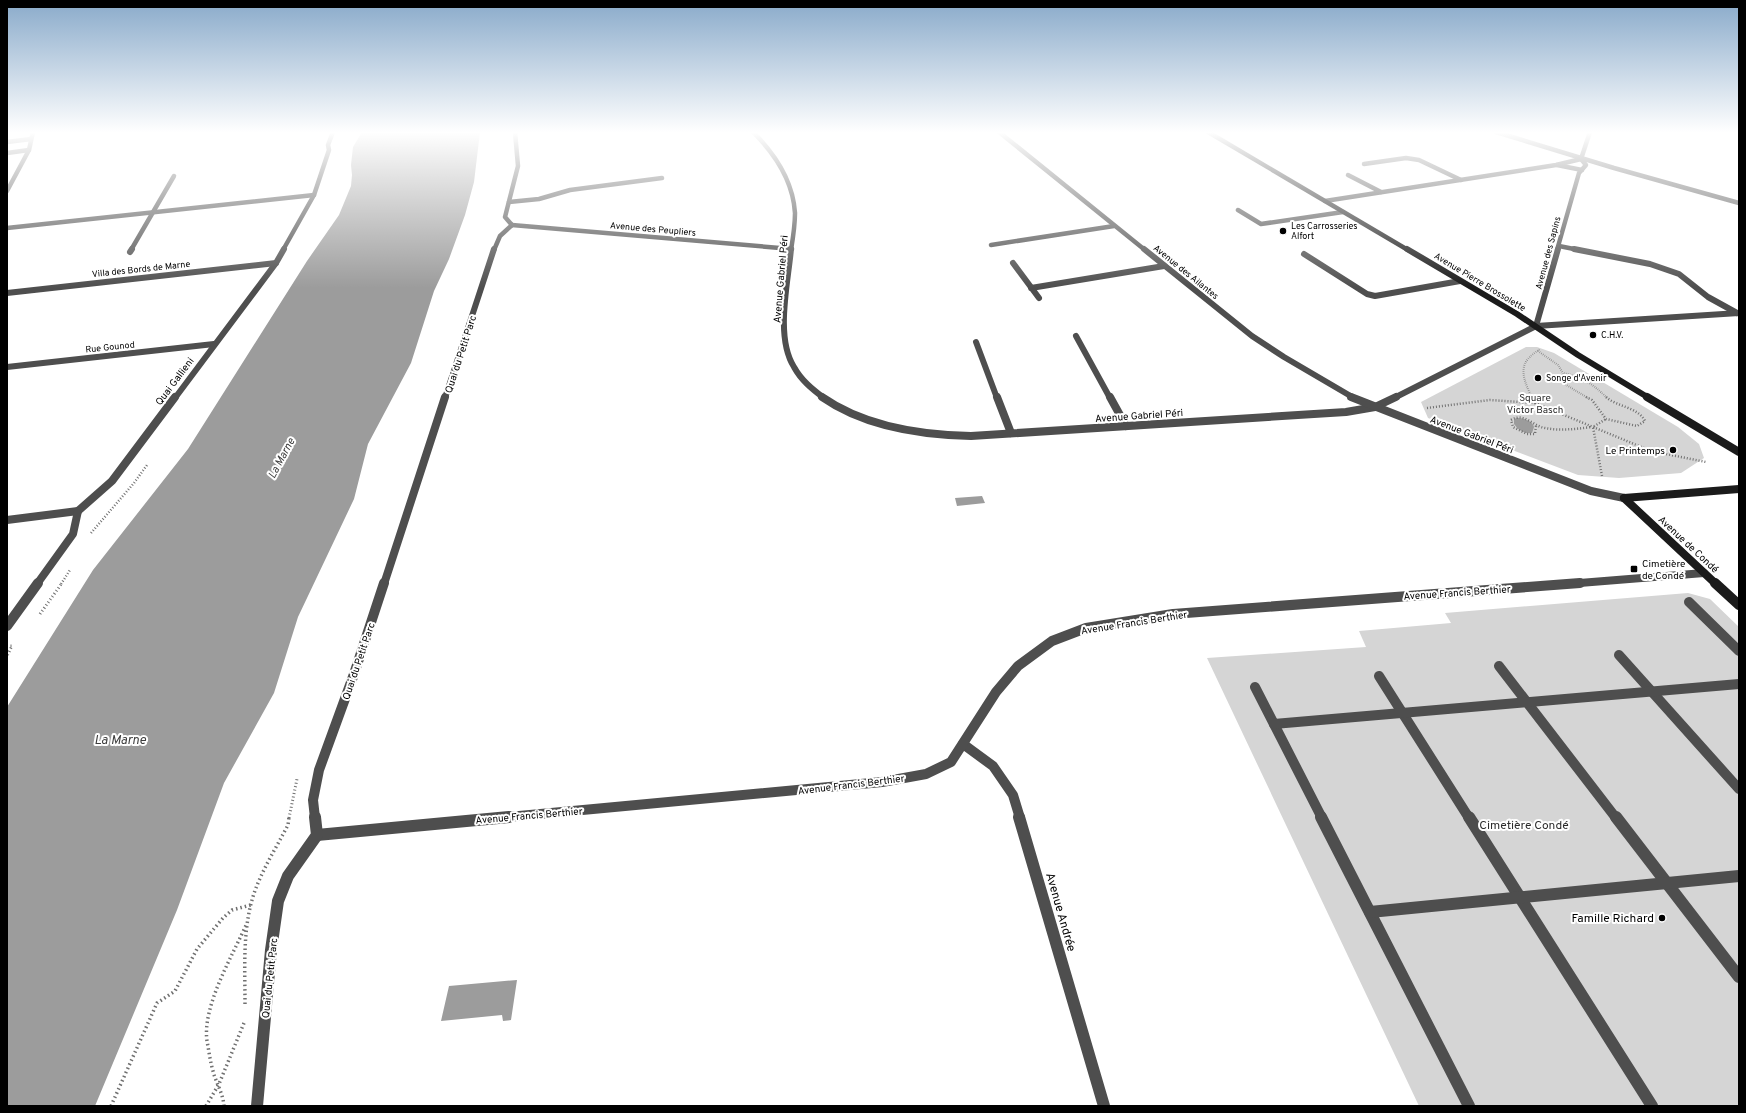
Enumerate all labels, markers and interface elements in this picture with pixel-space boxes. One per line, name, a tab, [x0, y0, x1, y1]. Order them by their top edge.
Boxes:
street label: Avenue des Sapins	[1533, 215, 1564, 291]
street label: Avenue des Peupliers	[609, 220, 696, 239]
place label: Les Carrosseries Alfort	[1291, 221, 1357, 242]
marker: Les Carrosseries Alfort	[1278, 226, 1288, 236]
street label: Avenue Gabriel Péri	[771, 235, 792, 324]
street label: Avenue des Ailantes	[1151, 243, 1221, 302]
street label: Avenue Pierre Brossolette	[1432, 251, 1528, 314]
street label: Villa des Bords de Marne	[91, 259, 191, 280]
street label: Quai du Petit Parc	[443, 314, 480, 395]
marker: C.H.V.	[1588, 330, 1598, 340]
place label: C.H.V.	[1601, 330, 1623, 341]
street label: Rue Gounod	[85, 339, 135, 356]
street label: Quai Gallieni	[153, 355, 197, 408]
marker: Songe d'Avenir	[1533, 373, 1543, 383]
place label: Songe d'Avenir	[1546, 373, 1607, 384]
park label: Square Victor Basch	[1507, 392, 1563, 417]
street label: Avenue Gabriel Péri	[1095, 407, 1184, 426]
street label: Avenue Gabriel Péri	[1428, 414, 1515, 457]
water label: La Marne	[265, 436, 298, 481]
place label: Le Printemps	[1606, 445, 1665, 458]
marker: Le Printemps	[1668, 445, 1678, 455]
street label: Avenue de Condé	[1655, 514, 1721, 576]
place label: Cimetière de Condé	[1642, 558, 1685, 583]
marker: Cimetière de Condé	[1629, 564, 1639, 574]
street label: Avenue Francis Berthier	[1403, 583, 1511, 604]
street label: Avenue Francis Berthier	[1080, 609, 1188, 638]
street label: Quai du Petit Parc	[340, 621, 379, 702]
water label: La Marne	[94, 733, 146, 749]
street label: Avenue Francis Berthier	[797, 772, 905, 798]
street label: Avenue Francis Berthier	[475, 805, 583, 828]
park label: Cimetière Condé	[1479, 818, 1569, 834]
street label: Avenue Andrée	[1041, 871, 1079, 954]
place label: Famille Richard	[1572, 911, 1654, 927]
marker: Famille Richard	[1657, 913, 1667, 923]
street label: Quai du Petit Parc	[260, 937, 281, 1019]

